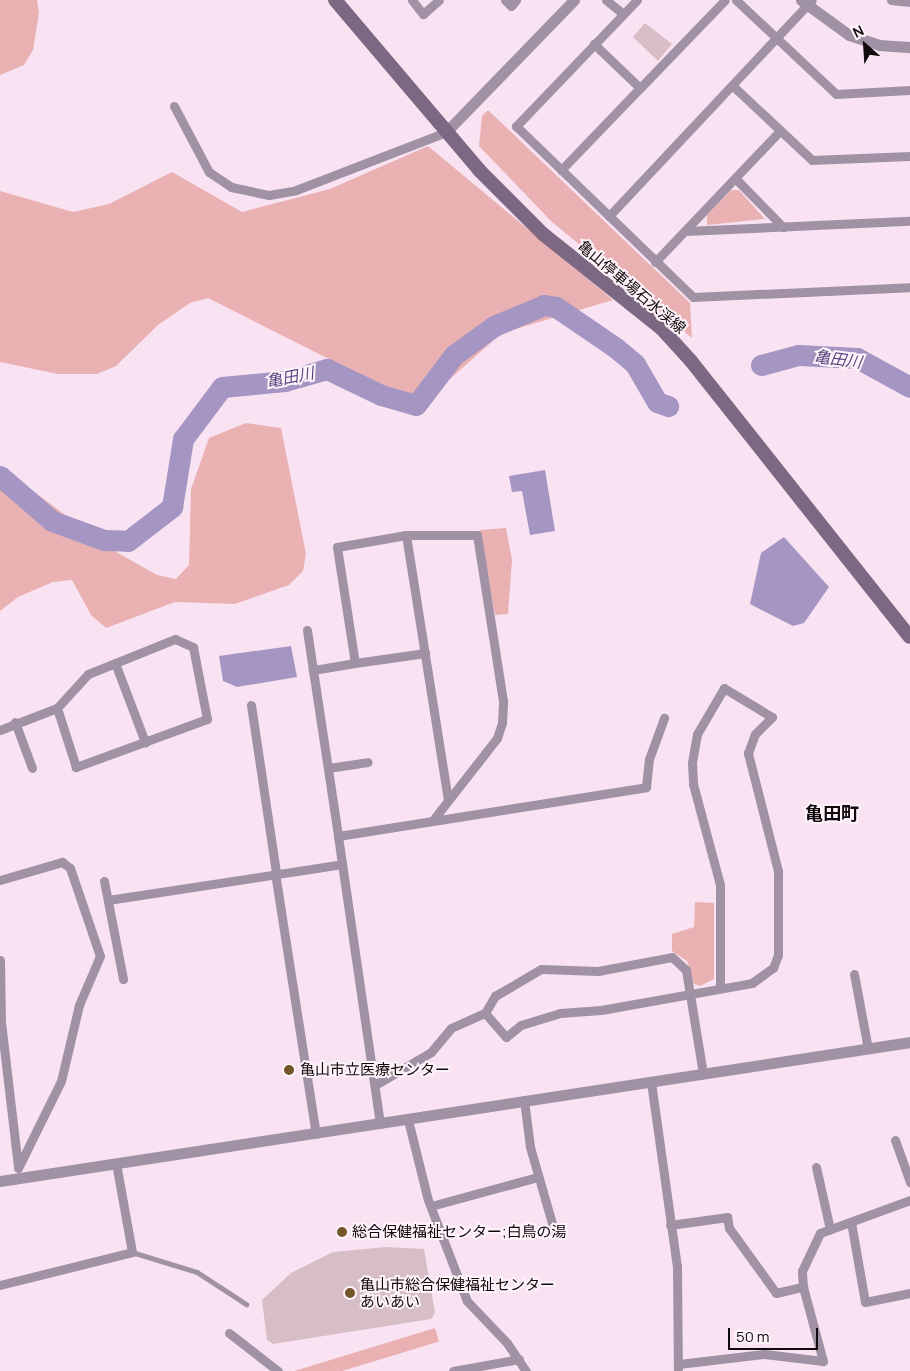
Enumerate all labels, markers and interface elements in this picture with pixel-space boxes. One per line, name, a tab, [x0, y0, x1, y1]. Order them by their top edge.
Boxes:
north arrow	[840, 20, 890, 70]
text: N	[850, 20, 867, 42]
street label: 亀山停車場石水渓線	[575, 237, 689, 337]
water label: 亀田川	[813, 346, 863, 372]
water label: 亀田川	[265, 363, 315, 391]
district label: 亀田町	[805, 802, 859, 824]
place label: 亀山市立医療センター	[300, 1061, 450, 1079]
marker: 亀山市立医療センター	[282, 1063, 296, 1077]
place label: 総合保健福祉センター;白鳥の湯	[352, 1223, 567, 1241]
marker: 総合保健福祉センター;白鳥の湯	[336, 1226, 348, 1238]
place label: 亀山市総合保健福祉センター あいあい	[360, 1275, 555, 1310]
marker: 亀山市総合保健福祉センター あいあい	[344, 1287, 356, 1299]
scale bar	[730, 1318, 820, 1350]
text: 50 m	[736, 1326, 770, 1347]

